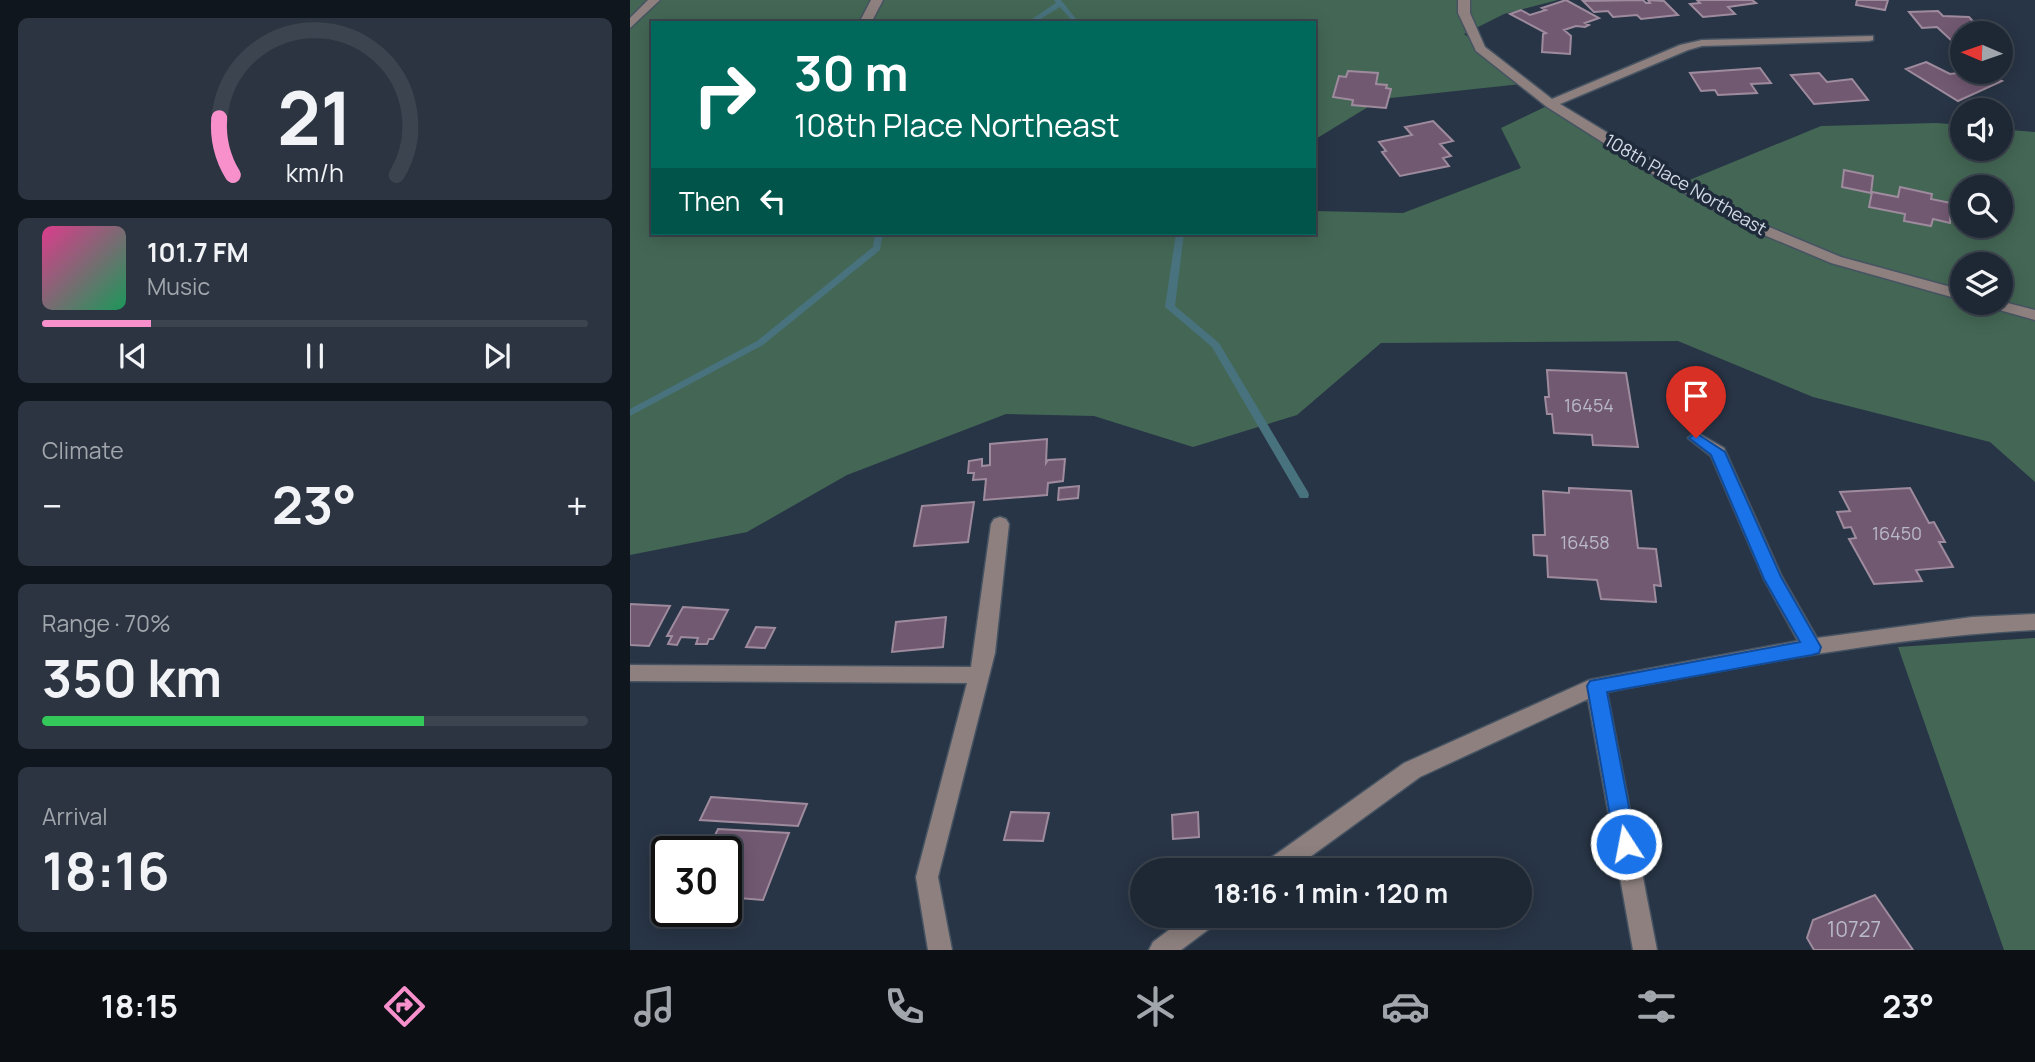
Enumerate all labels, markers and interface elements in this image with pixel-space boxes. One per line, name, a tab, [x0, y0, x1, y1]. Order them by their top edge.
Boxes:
north arrow	[1950, 21, 2012, 84]
map controls	[1950, 21, 2013, 315]
text: 30 m	[794, 39, 909, 106]
icon: right	[679, 49, 770, 140]
text: 21	[277, 67, 353, 167]
button: sound	[1950, 98, 2013, 161]
text: 108th Place Northeast	[794, 103, 1120, 147]
street label: 108th Place Northeast	[1601, 128, 1771, 240]
text: km/h	[286, 155, 344, 190]
button: search	[1950, 175, 2013, 238]
icon: left	[754, 182, 792, 220]
text: Then	[679, 183, 740, 219]
text: 101.7 FM	[147, 234, 249, 270]
button: layers	[1950, 252, 2013, 315]
text: Music	[147, 270, 210, 302]
icon: previous	[114, 337, 152, 375]
icon: pause	[296, 337, 334, 375]
icon: next	[478, 337, 516, 375]
pin	[1666, 366, 1726, 438]
icon: arrive	[1677, 377, 1715, 415]
house number: 16454	[1564, 393, 1614, 417]
text: Climate	[42, 434, 124, 466]
text: 23°	[272, 469, 357, 540]
text: −	[42, 479, 63, 531]
text: +	[566, 479, 588, 531]
house number: 16450	[1872, 521, 1922, 545]
house number: 16458	[1560, 530, 1610, 554]
text: Range · 70%	[42, 607, 171, 639]
text: 350 km	[42, 642, 222, 713]
text: Arrival	[42, 800, 108, 832]
position arrow	[1589, 807, 1663, 881]
text: 18:16	[42, 835, 170, 906]
speed limit sign: 30	[651, 836, 742, 927]
text: 18:16 · 1 min · 120 m	[1214, 875, 1448, 911]
house number: 10727	[1827, 915, 1881, 943]
icon: directions	[380, 982, 429, 1031]
icon: music	[630, 982, 679, 1031]
icon: phone	[880, 982, 929, 1031]
icon: climate	[1131, 982, 1180, 1031]
icon: car	[1381, 982, 1430, 1031]
icon: filters	[1632, 982, 1681, 1031]
text: 18:15	[101, 984, 178, 1028]
text: 23°	[1882, 984, 1934, 1028]

